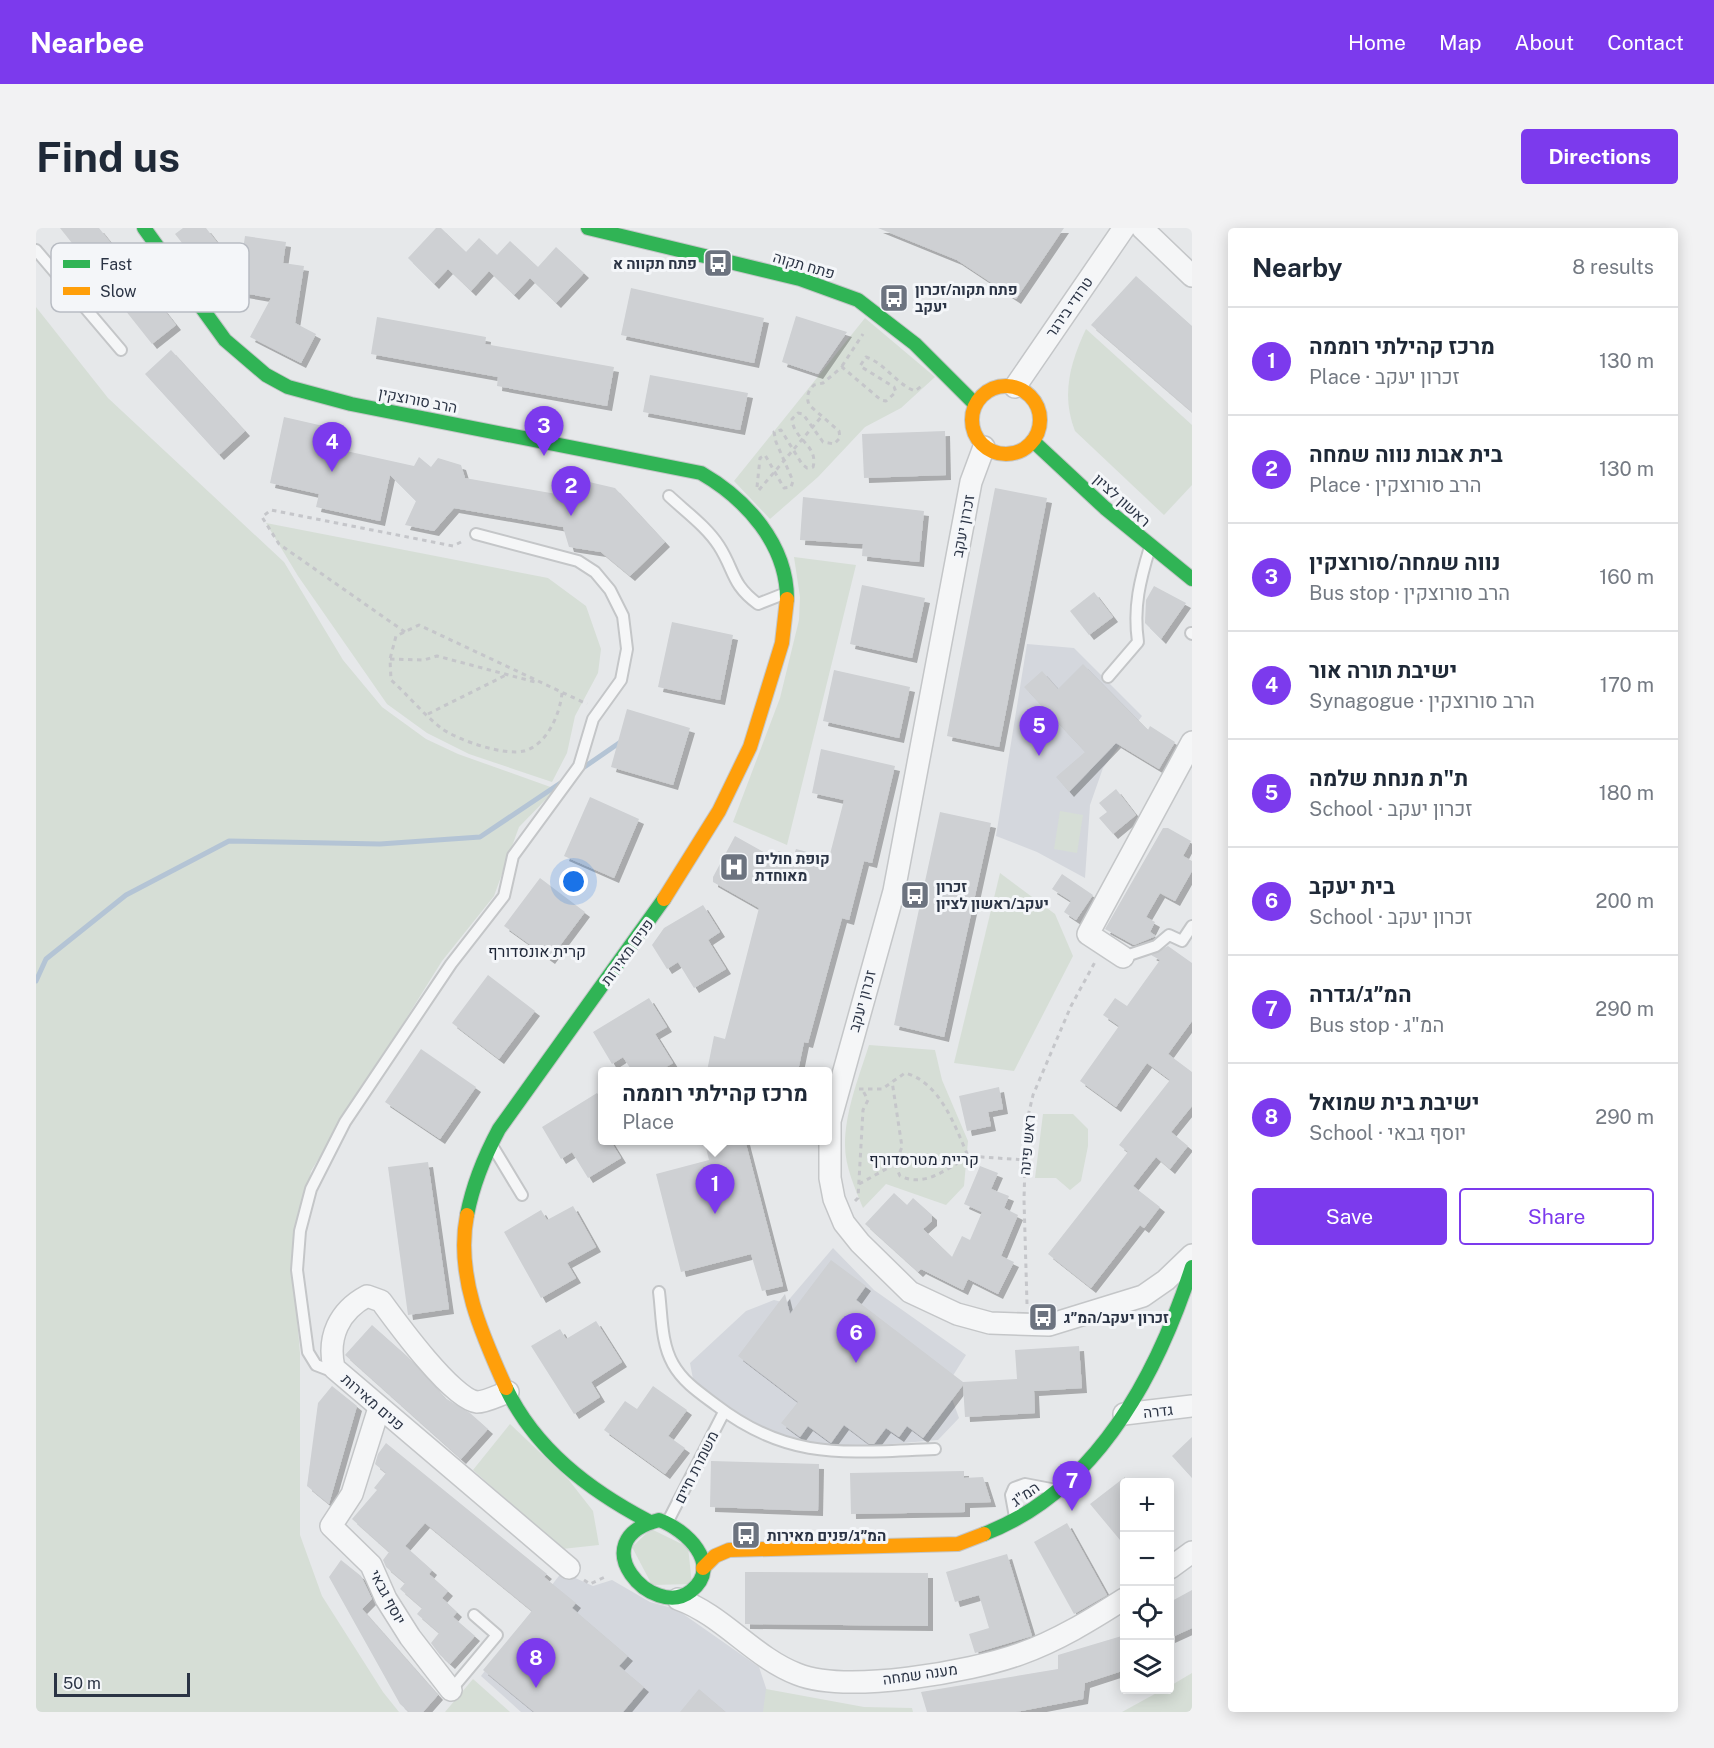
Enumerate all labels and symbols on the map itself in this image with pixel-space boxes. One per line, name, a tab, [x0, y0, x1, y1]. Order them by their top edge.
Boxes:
legend	[51, 243, 249, 312]
bus stop icon: פתח תקווה א	[702, 247, 734, 279]
street label: פתח תקוה	[771, 248, 837, 282]
text: Fast	[100, 255, 132, 274]
place label: פתח תקווה א	[613, 255, 697, 272]
street label: טרודי בירגר	[1042, 273, 1096, 341]
place label: פתח תקוה/זכרון יעקב	[915, 281, 1018, 315]
text: Slow	[100, 282, 137, 301]
bus stop icon: פתח תקוה/זכרון יעקב	[878, 282, 910, 314]
street label: הרב סורוצקין	[377, 384, 459, 416]
pin: 3	[524, 406, 564, 456]
pin: 4	[312, 422, 352, 472]
pin: 2	[552, 466, 590, 516]
street label: ראשון לציון	[1090, 470, 1154, 530]
street label: זכרון יעקב	[949, 493, 977, 559]
pin: 5	[1020, 706, 1058, 756]
place label: קופת חולים מאוחדת	[755, 850, 830, 884]
hospital icon: קופת חולים מאוחדת	[718, 851, 750, 883]
your location	[559, 867, 588, 896]
place label: זכרון יעקב/ראשון לציון	[936, 878, 1049, 912]
bus stop icon: זכרון יעקב/ראשון לציון	[899, 879, 931, 911]
street label: פנים מאירות	[597, 916, 657, 988]
district label: קרית אונסדורף	[488, 942, 586, 961]
street label: זכרון יעקב	[845, 968, 879, 1034]
street label: ראש פינה	[1016, 1114, 1038, 1176]
district label: קריית מטרסדורף	[869, 1150, 979, 1169]
pin: 1	[696, 1164, 734, 1214]
bus stop icon: זכרון יעקב/המ״ג	[1027, 1301, 1059, 1333]
place label: זכרון יעקב/המ״ג	[1064, 1309, 1169, 1326]
pin: 6	[836, 1314, 876, 1363]
street label: פנים מאירות	[338, 1370, 408, 1434]
street label: גדרה	[1142, 1401, 1174, 1421]
street label: משמרת חיים	[670, 1428, 722, 1506]
pin: 7	[1052, 1462, 1092, 1511]
street label: המ"ג	[1008, 1478, 1042, 1510]
bus stop icon: המ״ג/פנים מאירות	[730, 1519, 762, 1551]
place label: המ״ג/פנים מאירות	[767, 1527, 886, 1544]
street label: יוסף גבאי	[367, 1567, 409, 1627]
pin: 8	[516, 1638, 556, 1688]
street label: מענה שמחה	[881, 1660, 959, 1688]
scale bar	[54, 1670, 190, 1698]

